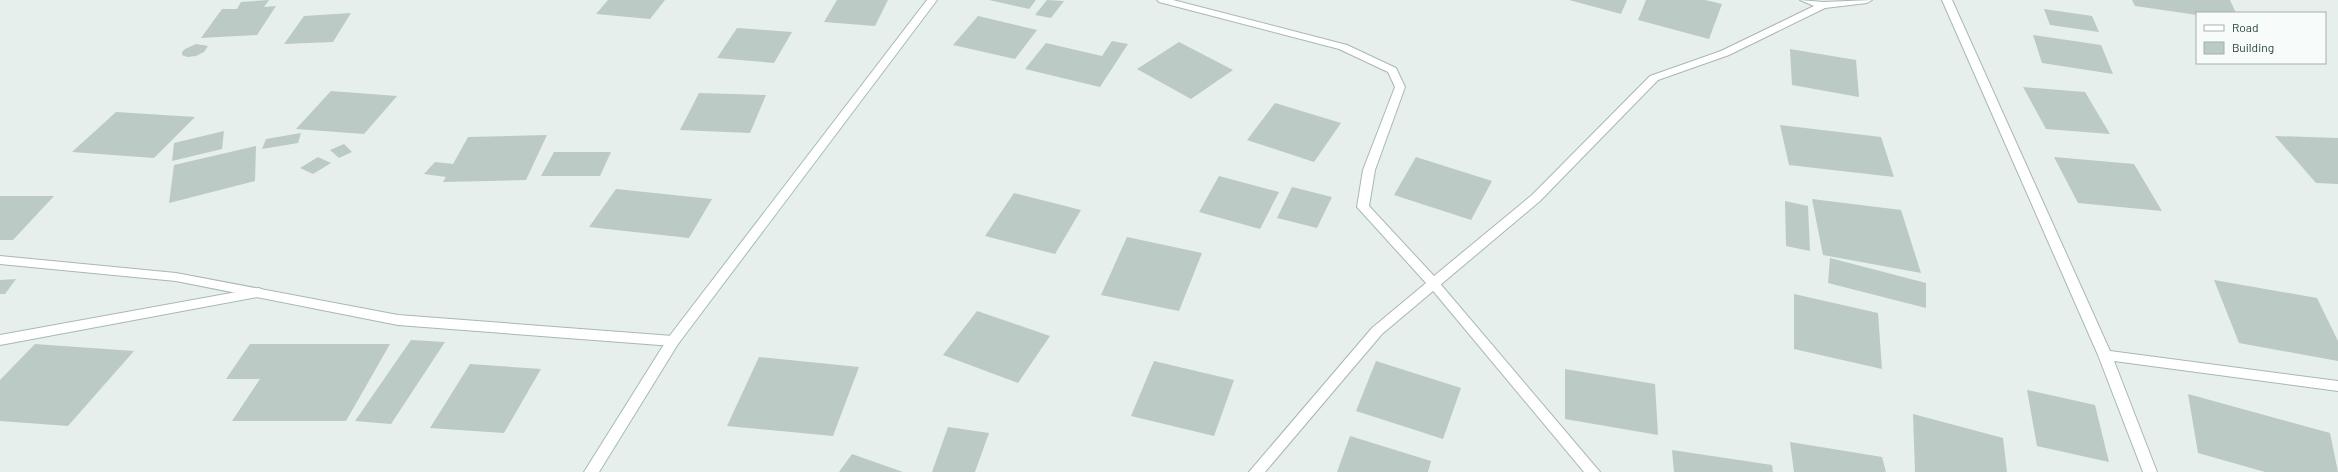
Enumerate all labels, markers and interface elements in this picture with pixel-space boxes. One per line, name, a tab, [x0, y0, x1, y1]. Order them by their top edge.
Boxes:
legend	[2196, 12, 2326, 64]
text: Road	[2232, 20, 2259, 34]
text: Building	[2232, 40, 2274, 54]

